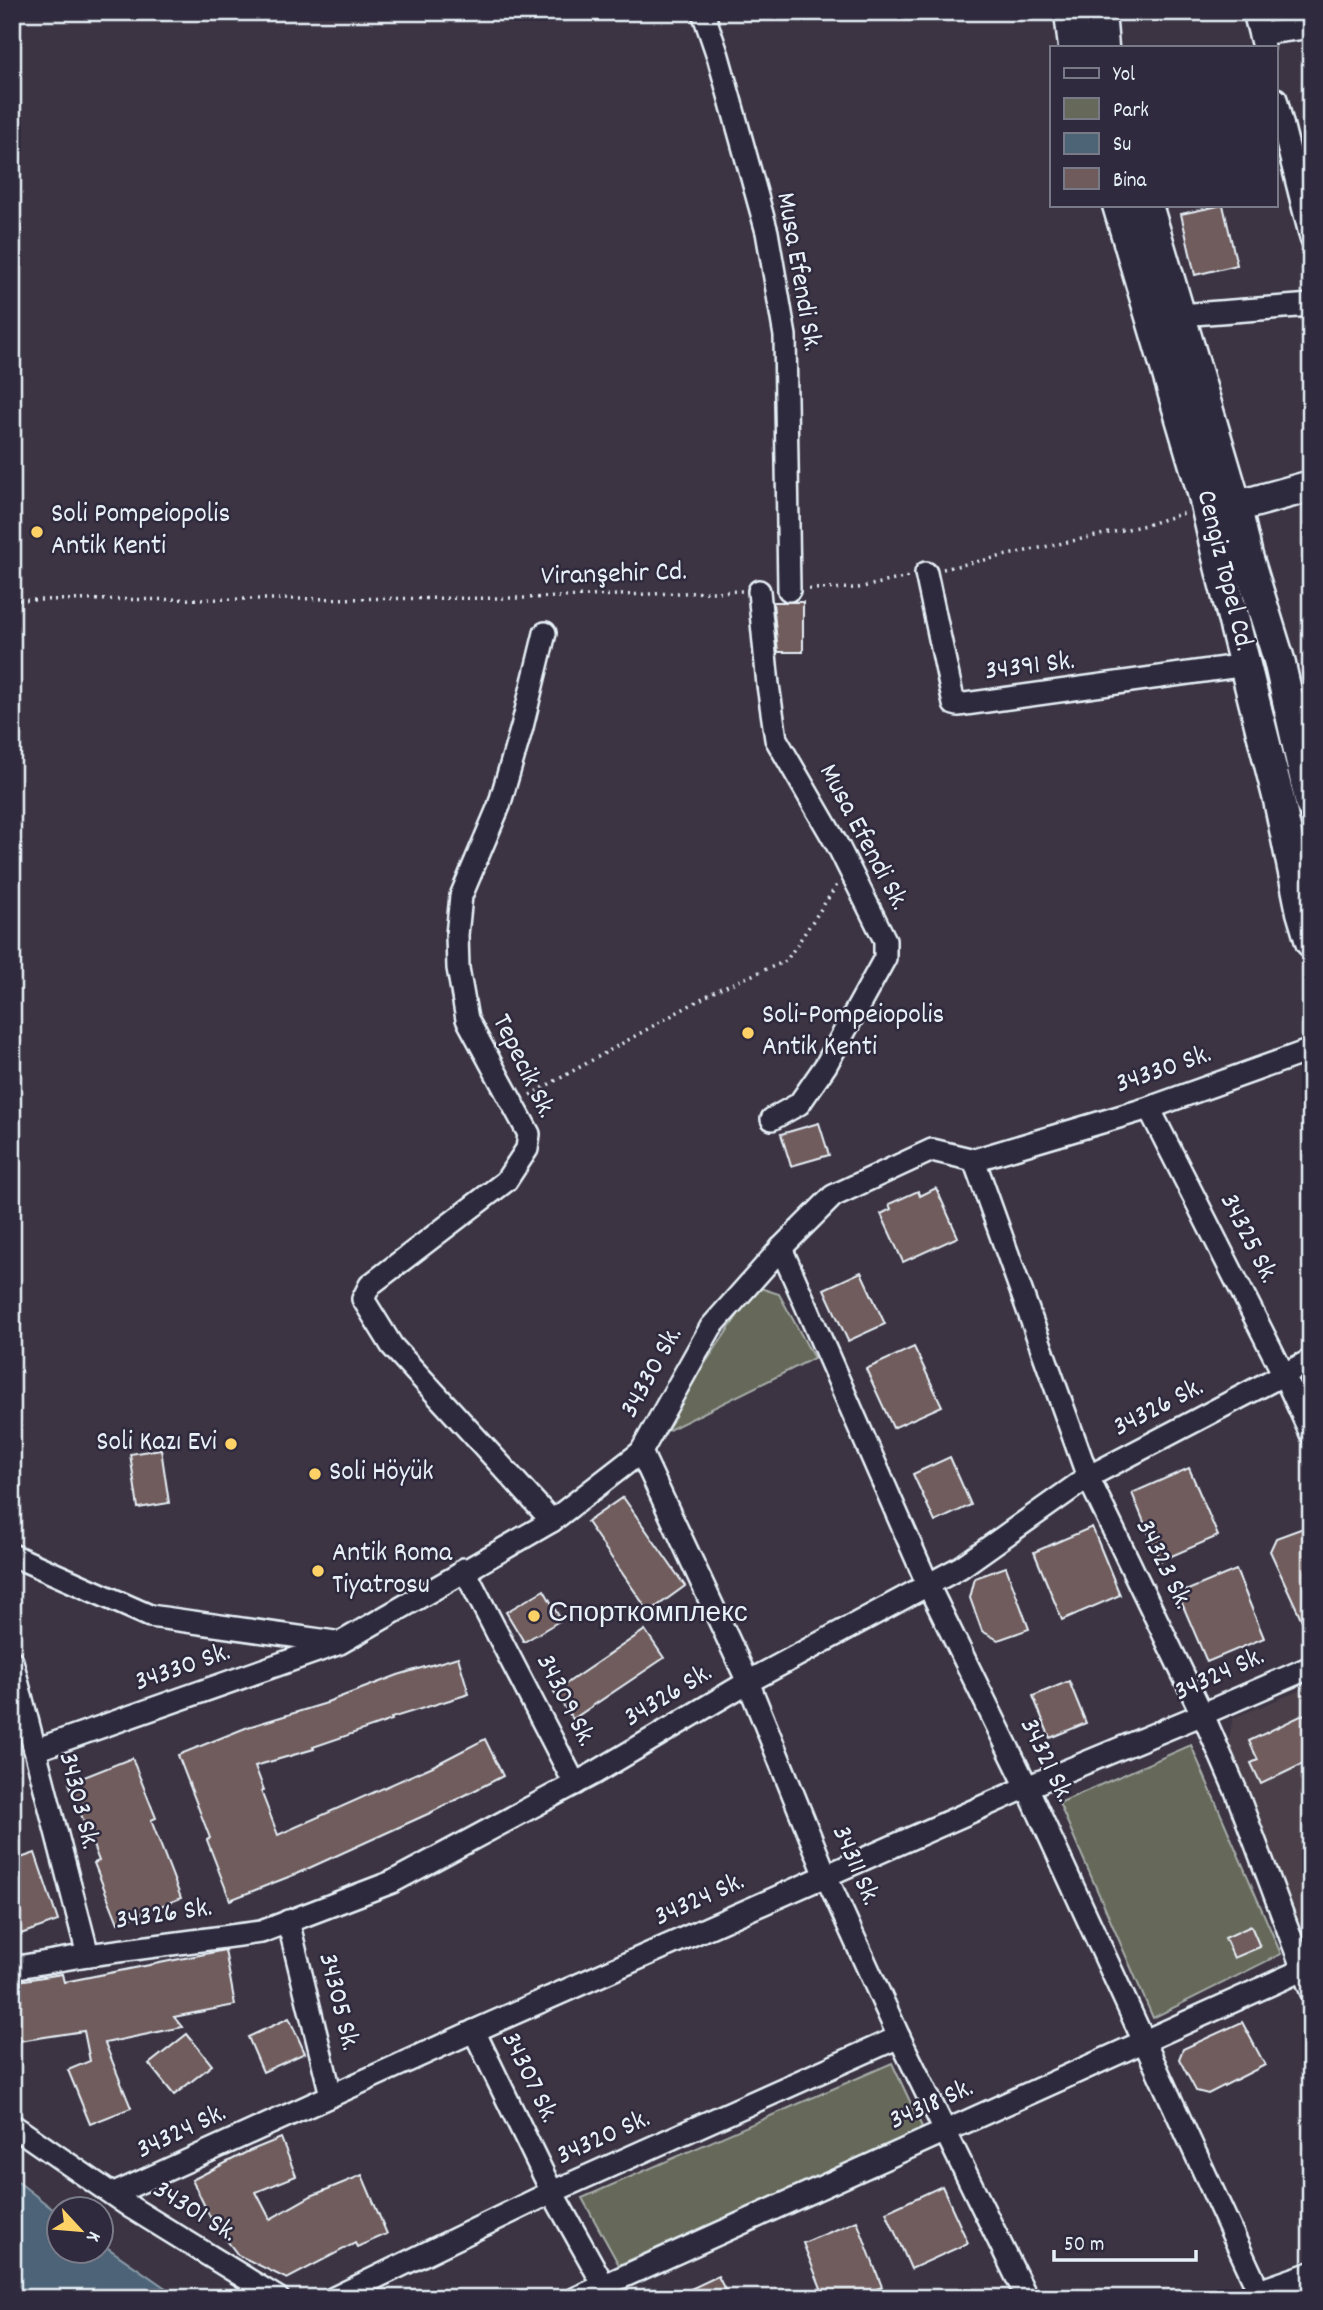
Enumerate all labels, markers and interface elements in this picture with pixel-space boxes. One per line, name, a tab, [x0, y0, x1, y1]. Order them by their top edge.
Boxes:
legend	[1050, 46, 1278, 206]
text: Yol	[1113, 61, 1135, 91]
text: Park	[1113, 97, 1149, 127]
text: Su	[1113, 131, 1131, 161]
text: Bina	[1113, 167, 1147, 197]
street label: Musa Efendi Sk.	[763, 189, 831, 355]
street label: Cengiz Topel Cd.	[1184, 486, 1262, 656]
place label: Soli Pompeiopolis Antik Kenti	[51, 496, 230, 568]
marker: Soli Pompeiopolis Antik Kenti	[29, 524, 45, 540]
street label: Viranşehir Cd.	[540, 553, 688, 599]
street label: 34391 Sk.	[983, 643, 1077, 693]
street label: Musa Efendi Sk.	[807, 758, 917, 918]
place label: Soli-Pompeiopolis Antik Kenti	[762, 997, 944, 1069]
street label: Tepecik Sk.	[480, 1008, 564, 1126]
marker: Soli-Pompeiopolis Antik Kenti	[740, 1025, 756, 1041]
street label: 34330 Sk.	[1111, 1036, 1217, 1106]
street label: 34325 Sk.	[1207, 1187, 1287, 1291]
street label: 34330 Sk.	[611, 1320, 695, 1426]
street label: 34326 Sk.	[1107, 1369, 1211, 1449]
place label: Soli Kazı Evi	[96, 1424, 217, 1464]
marker: Soli Kazı Evi	[223, 1436, 239, 1452]
place label: Soli Höyük	[329, 1454, 434, 1494]
marker: Soli Höyük	[307, 1466, 323, 1482]
street label: 34323 Sk.	[1123, 1513, 1201, 1617]
place label: Antik Roma Tiyatrosu	[332, 1535, 453, 1607]
marker: Antik Roma Tiyatrosu	[310, 1563, 326, 1579]
place label: Спорткомплекс	[548, 1596, 748, 1636]
marker: Спорткомплекс	[526, 1608, 542, 1624]
street label: 34330 Sk.	[130, 1634, 236, 1704]
street label: 34324 Sk.	[1168, 1638, 1272, 1714]
street label: 34309 Sk.	[524, 1648, 604, 1754]
street label: 34326 Sk.	[617, 1655, 721, 1739]
street label: 34321 Sk.	[1007, 1712, 1083, 1810]
street label: 34303 Sk.	[46, 1748, 108, 1854]
street label: 34311 Sk.	[819, 1820, 889, 1912]
street label: 34324 Sk.	[648, 1863, 752, 1939]
street label: 34326 Sk.	[113, 1889, 215, 1943]
street label: 34305 Sk.	[306, 1949, 368, 2055]
street label: 34307 Sk.	[489, 2025, 567, 2131]
street label: 34318 Sk.	[883, 2070, 981, 2142]
street label: 34324 Sk.	[130, 2095, 234, 2171]
street label: 34320 Sk.	[551, 2101, 657, 2177]
street label: 34301 Sk.	[144, 2171, 244, 2255]
north arrow	[46, 2194, 116, 2264]
scale bar	[1054, 2219, 1195, 2263]
text: K	[78, 2226, 106, 2246]
text: 50 m	[1064, 2231, 1104, 2261]

